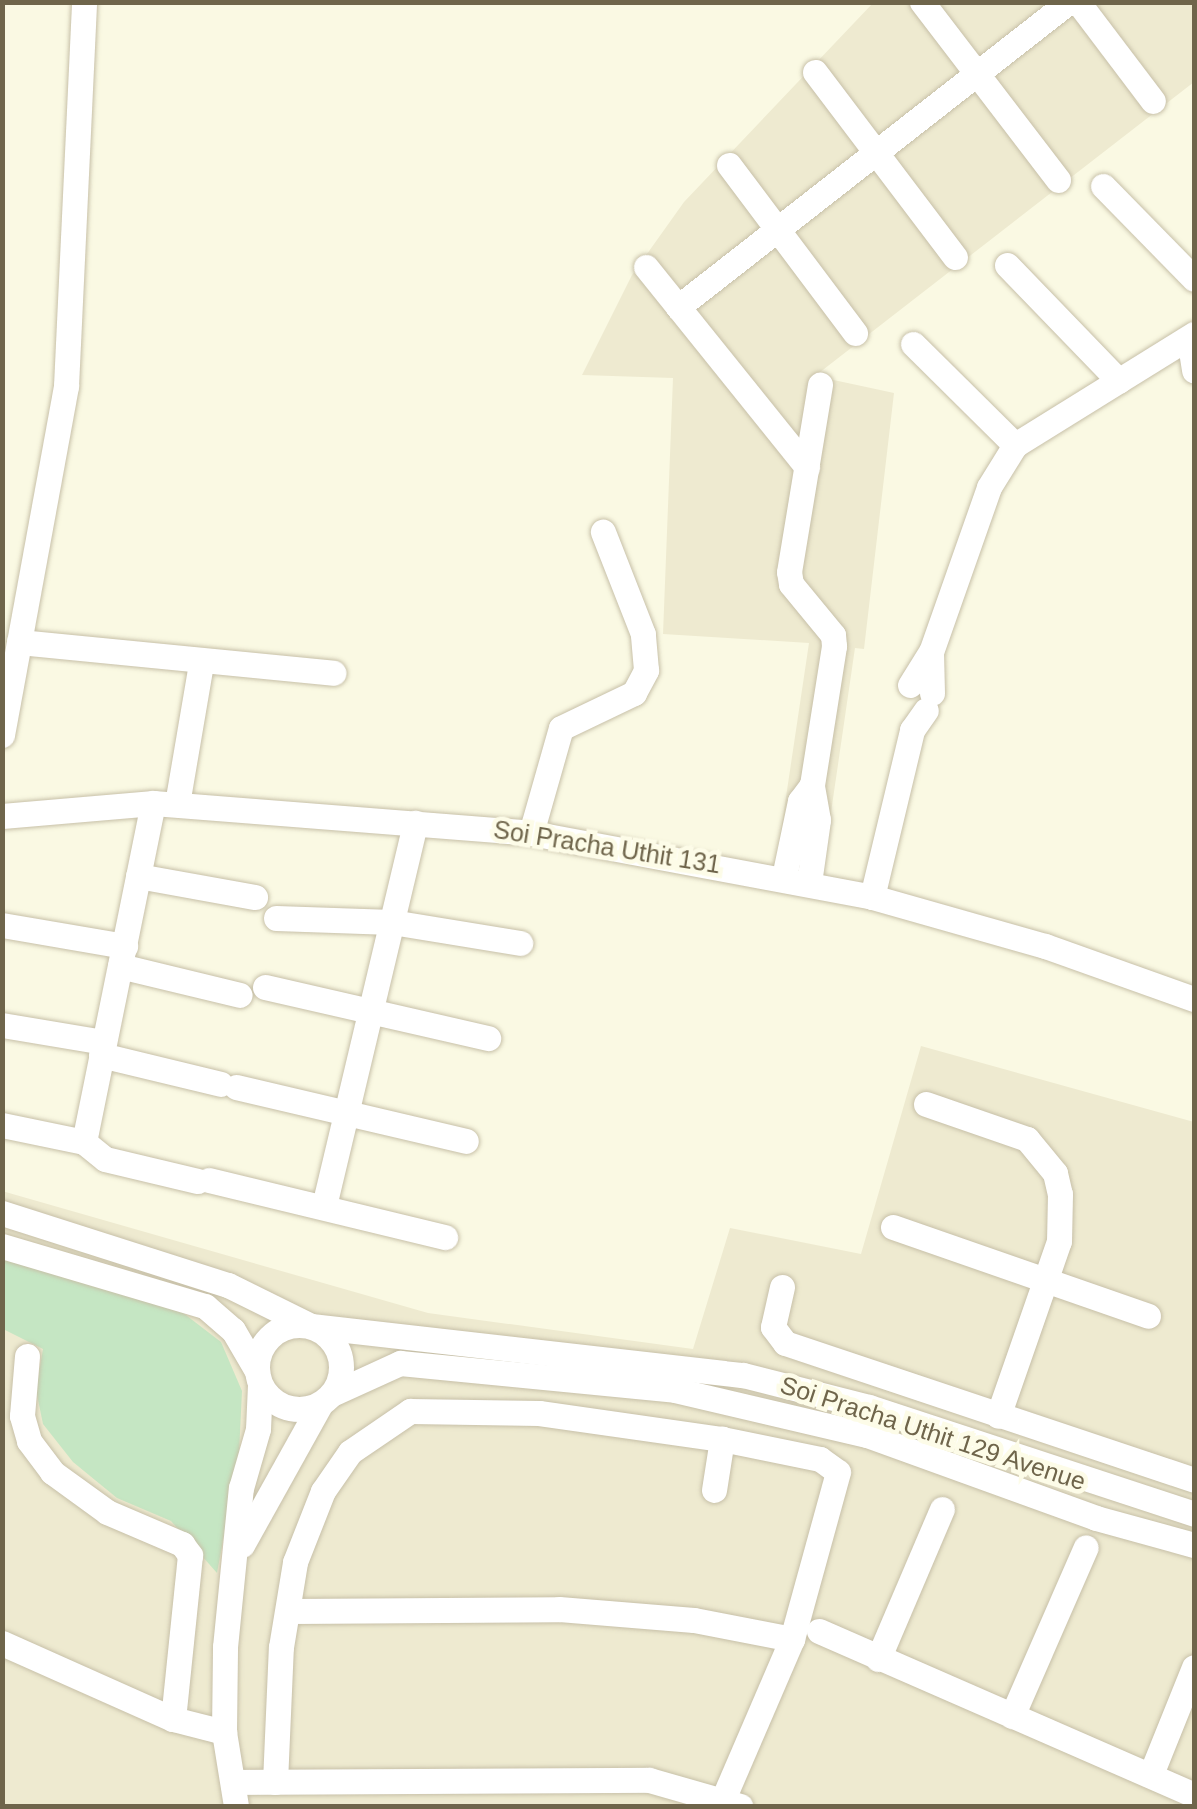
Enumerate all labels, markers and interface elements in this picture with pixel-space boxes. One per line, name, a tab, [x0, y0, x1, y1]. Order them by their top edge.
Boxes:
street label: Soi Pracha Uthit 131	[491, 814, 723, 880]
street label: Soi Pracha Uthit 129 Avenue	[776, 1369, 1090, 1497]

